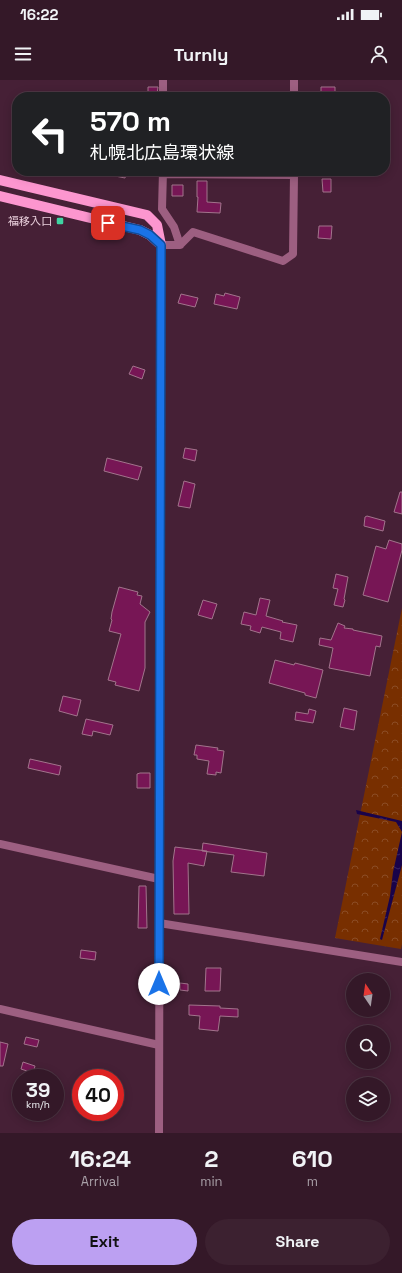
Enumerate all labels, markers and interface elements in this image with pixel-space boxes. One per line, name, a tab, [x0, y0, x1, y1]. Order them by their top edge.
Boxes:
text: 16:22	[20, 5, 58, 24]
icon: menu	[12, 43, 34, 65]
text: Turnly	[174, 43, 228, 66]
icon: person	[368, 43, 390, 65]
text: 570 m	[90, 103, 171, 139]
icon: left	[24, 108, 76, 160]
text: 札幌北広島環状線	[90, 141, 234, 164]
pin	[91, 206, 125, 240]
icon: arrive	[97, 212, 119, 234]
place label: 福移入口	[8, 214, 52, 228]
marker: 福移入口	[55, 216, 65, 226]
position arrow	[138, 963, 180, 1005]
north arrow	[346, 973, 390, 1017]
map controls	[346, 973, 390, 1121]
button: search	[346, 1025, 390, 1069]
speed limit sign: 40	[72, 1069, 124, 1121]
text: 39	[26, 1077, 50, 1103]
button: layers	[346, 1077, 390, 1121]
text: km/h	[26, 1098, 50, 1111]
text: 16:24	[69, 1143, 131, 1174]
text: 2	[204, 1143, 219, 1174]
text: 610	[292, 1143, 333, 1174]
text: Arrival	[81, 1173, 119, 1190]
text: min	[200, 1173, 223, 1190]
text: m	[307, 1173, 318, 1190]
button: Exit	[12, 1219, 197, 1265]
button: Share	[205, 1219, 390, 1265]

